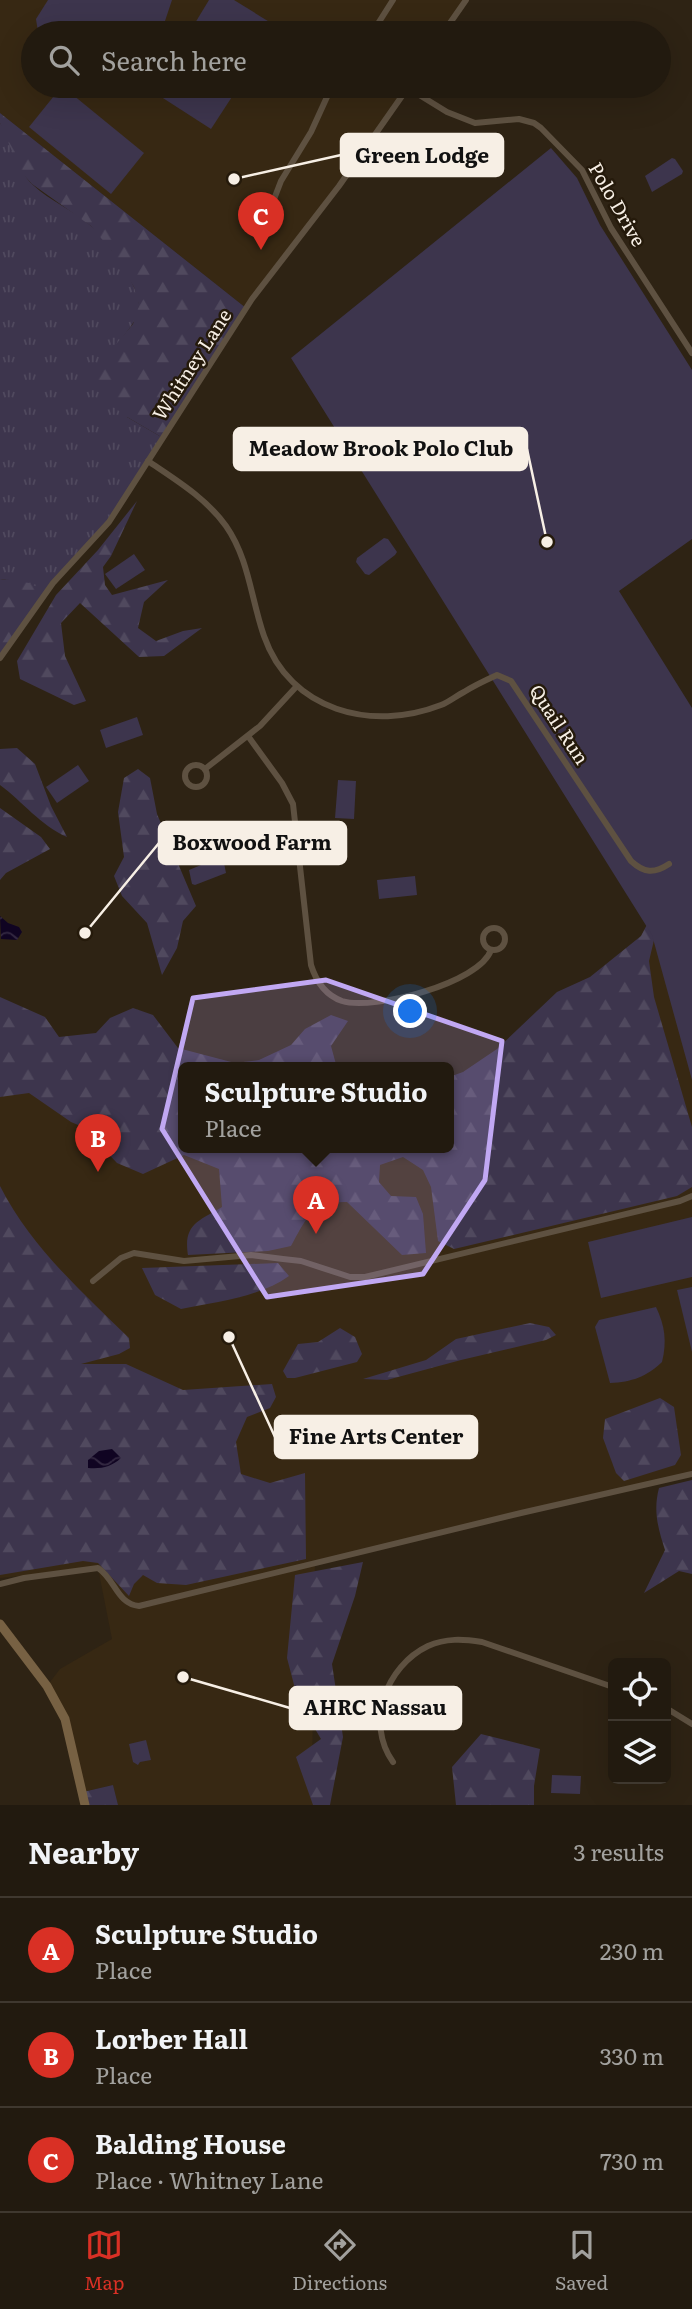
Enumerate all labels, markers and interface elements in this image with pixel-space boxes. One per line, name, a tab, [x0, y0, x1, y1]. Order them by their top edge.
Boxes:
search box	[21, 21, 671, 98]
text: Search here	[101, 40, 247, 79]
icon: search	[45, 41, 83, 79]
callout: Green Lodge	[341, 134, 503, 176]
text: Green Lodge	[355, 138, 489, 169]
street label: Polo Drive	[583, 157, 654, 252]
pin: C	[238, 192, 284, 250]
street label: Whitney Lane	[144, 303, 238, 425]
callout: Meadow Brook Polo Club	[234, 428, 527, 470]
text: Meadow Brook Polo Club	[249, 431, 513, 462]
street label: Quail Run	[524, 678, 596, 770]
callout: Boxwood Farm	[159, 822, 346, 864]
text: Boxwood Farm	[172, 825, 332, 856]
your location	[393, 994, 427, 1028]
popup	[178, 1062, 454, 1153]
text: Sculpture Studio	[204, 1071, 428, 1110]
text: Place	[204, 1110, 262, 1144]
pin: B	[75, 1114, 121, 1172]
pin: A	[293, 1176, 339, 1234]
callout: Fine Arts Center	[275, 1416, 477, 1458]
text: Fine Arts Center	[289, 1419, 464, 1450]
map controls	[608, 1658, 671, 1784]
button: locate	[608, 1658, 671, 1721]
callout: AHRC Nassau	[290, 1687, 461, 1729]
text: AHRC Nassau	[303, 1690, 447, 1721]
button: layers	[608, 1721, 671, 1784]
text: Nearby	[28, 1829, 139, 1873]
text: 3 results	[573, 1834, 664, 1868]
text: Sculpture Studio	[95, 1913, 318, 1952]
text: A	[42, 1933, 60, 1967]
text: 230 m	[600, 1933, 664, 1967]
text: Place	[95, 1952, 152, 1986]
text: Lorber Hall	[95, 2018, 248, 2057]
text: B	[43, 2038, 59, 2072]
text: 330 m	[600, 2038, 664, 2072]
text: Place	[95, 2057, 152, 2091]
text: Balding House	[95, 2123, 286, 2162]
text: C	[43, 2143, 59, 2177]
text: 730 m	[600, 2143, 664, 2177]
text: Place · Whitney Lane	[95, 2162, 323, 2196]
tab: Map	[84, 2226, 124, 2296]
tab: Directions	[292, 2226, 387, 2296]
tab: Saved	[555, 2226, 608, 2296]

